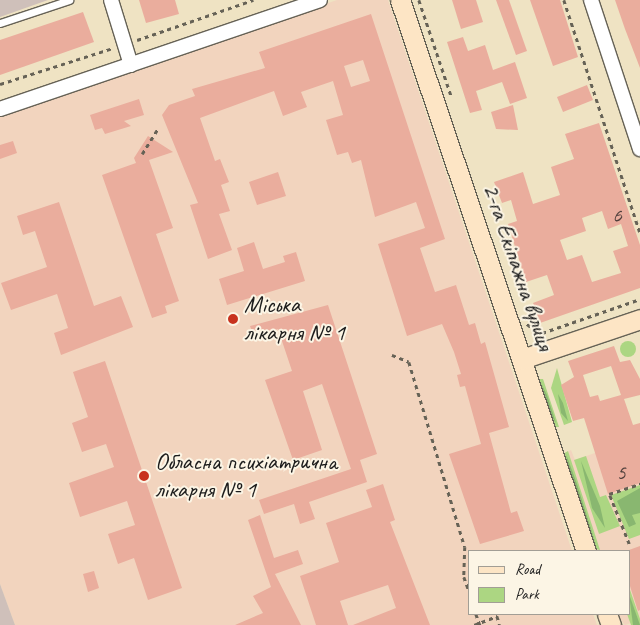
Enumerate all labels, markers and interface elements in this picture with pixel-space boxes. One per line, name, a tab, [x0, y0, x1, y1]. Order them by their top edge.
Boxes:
street label: 2-га Екіпажна вулиця	[476, 179, 560, 355]
house number: 6	[612, 202, 622, 228]
place label: Міська лікарня № 1	[244, 291, 345, 347]
marker: Міська лікарня № 1	[226, 312, 240, 326]
place label: Обласна психіатрична лікарня № 1	[155, 448, 335, 504]
house number: 5	[616, 459, 626, 485]
marker: Обласна психіатрична лікарня № 1	[137, 469, 151, 483]
legend	[468, 550, 630, 615]
text: Road	[515, 560, 540, 579]
text: Park	[515, 585, 539, 604]

